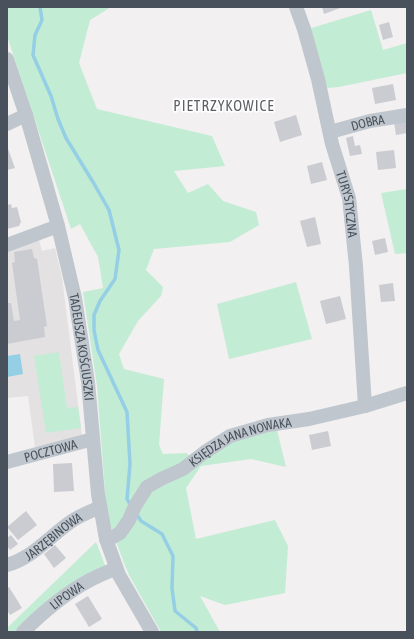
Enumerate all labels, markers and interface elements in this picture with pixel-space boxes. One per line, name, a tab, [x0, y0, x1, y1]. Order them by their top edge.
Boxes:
district label: PIETRZYKOWICE	[173, 97, 275, 114]
street label: DOBRA	[349, 111, 386, 133]
street label: TURYSTYCZNA	[333, 169, 361, 239]
street label: TADEUSZA KOŚCIUSZKI	[67, 292, 97, 401]
street label: KSIĘDZA JANA NOWAKA	[186, 414, 293, 469]
street label: POCZTOWA	[22, 436, 79, 465]
street label: JARZĘBINOWA	[22, 509, 85, 563]
street label: LIPOWA	[47, 578, 87, 612]

